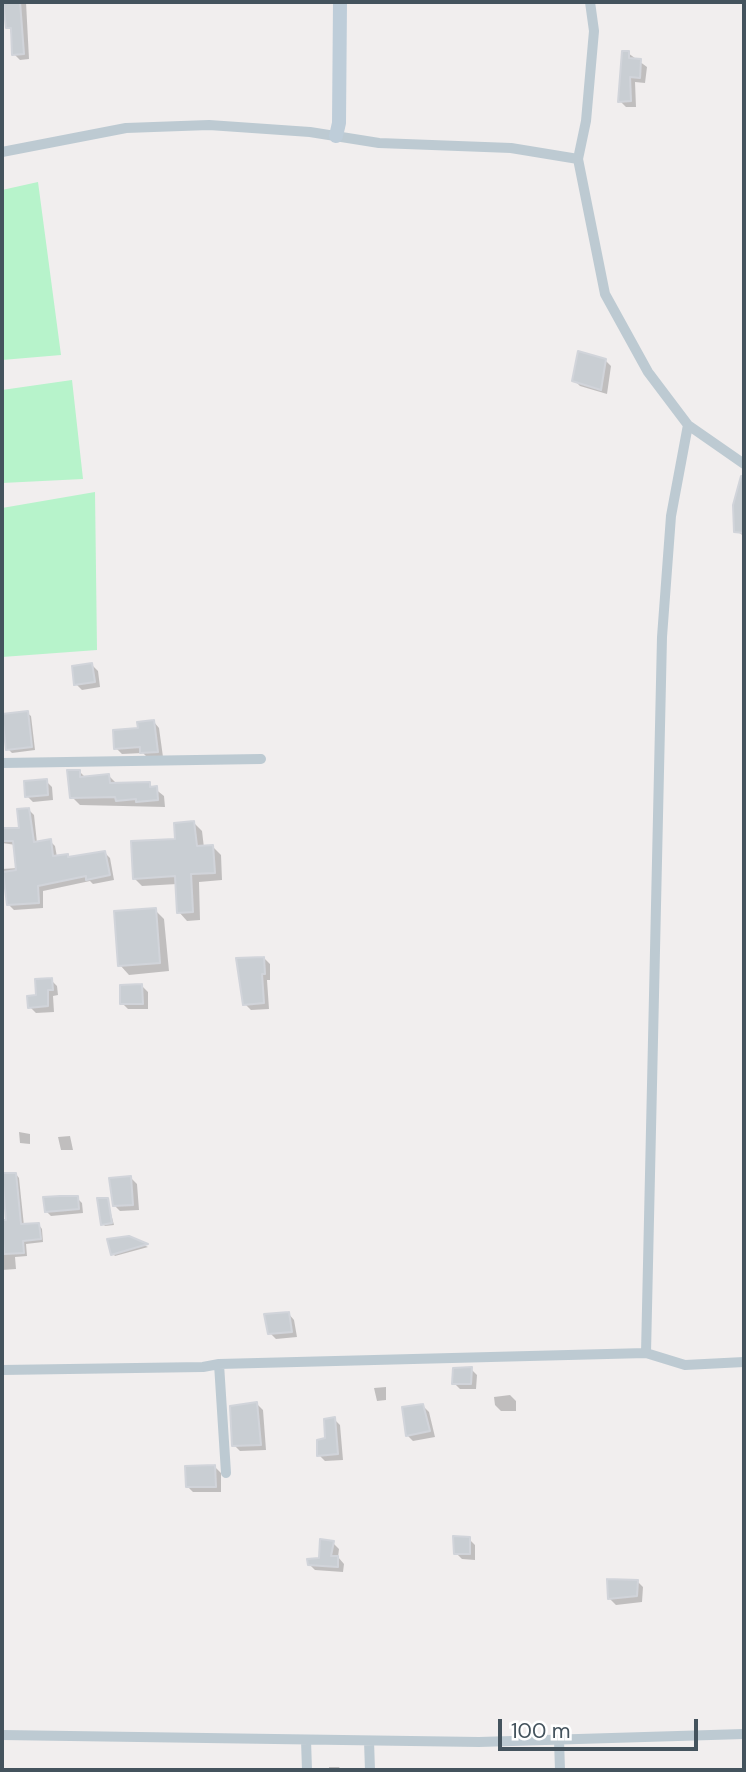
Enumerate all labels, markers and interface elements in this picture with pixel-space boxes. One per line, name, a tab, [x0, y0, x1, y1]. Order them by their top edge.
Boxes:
scale bar	[501, 1706, 700, 1750]
text: 100 m	[511, 1717, 571, 1745]

